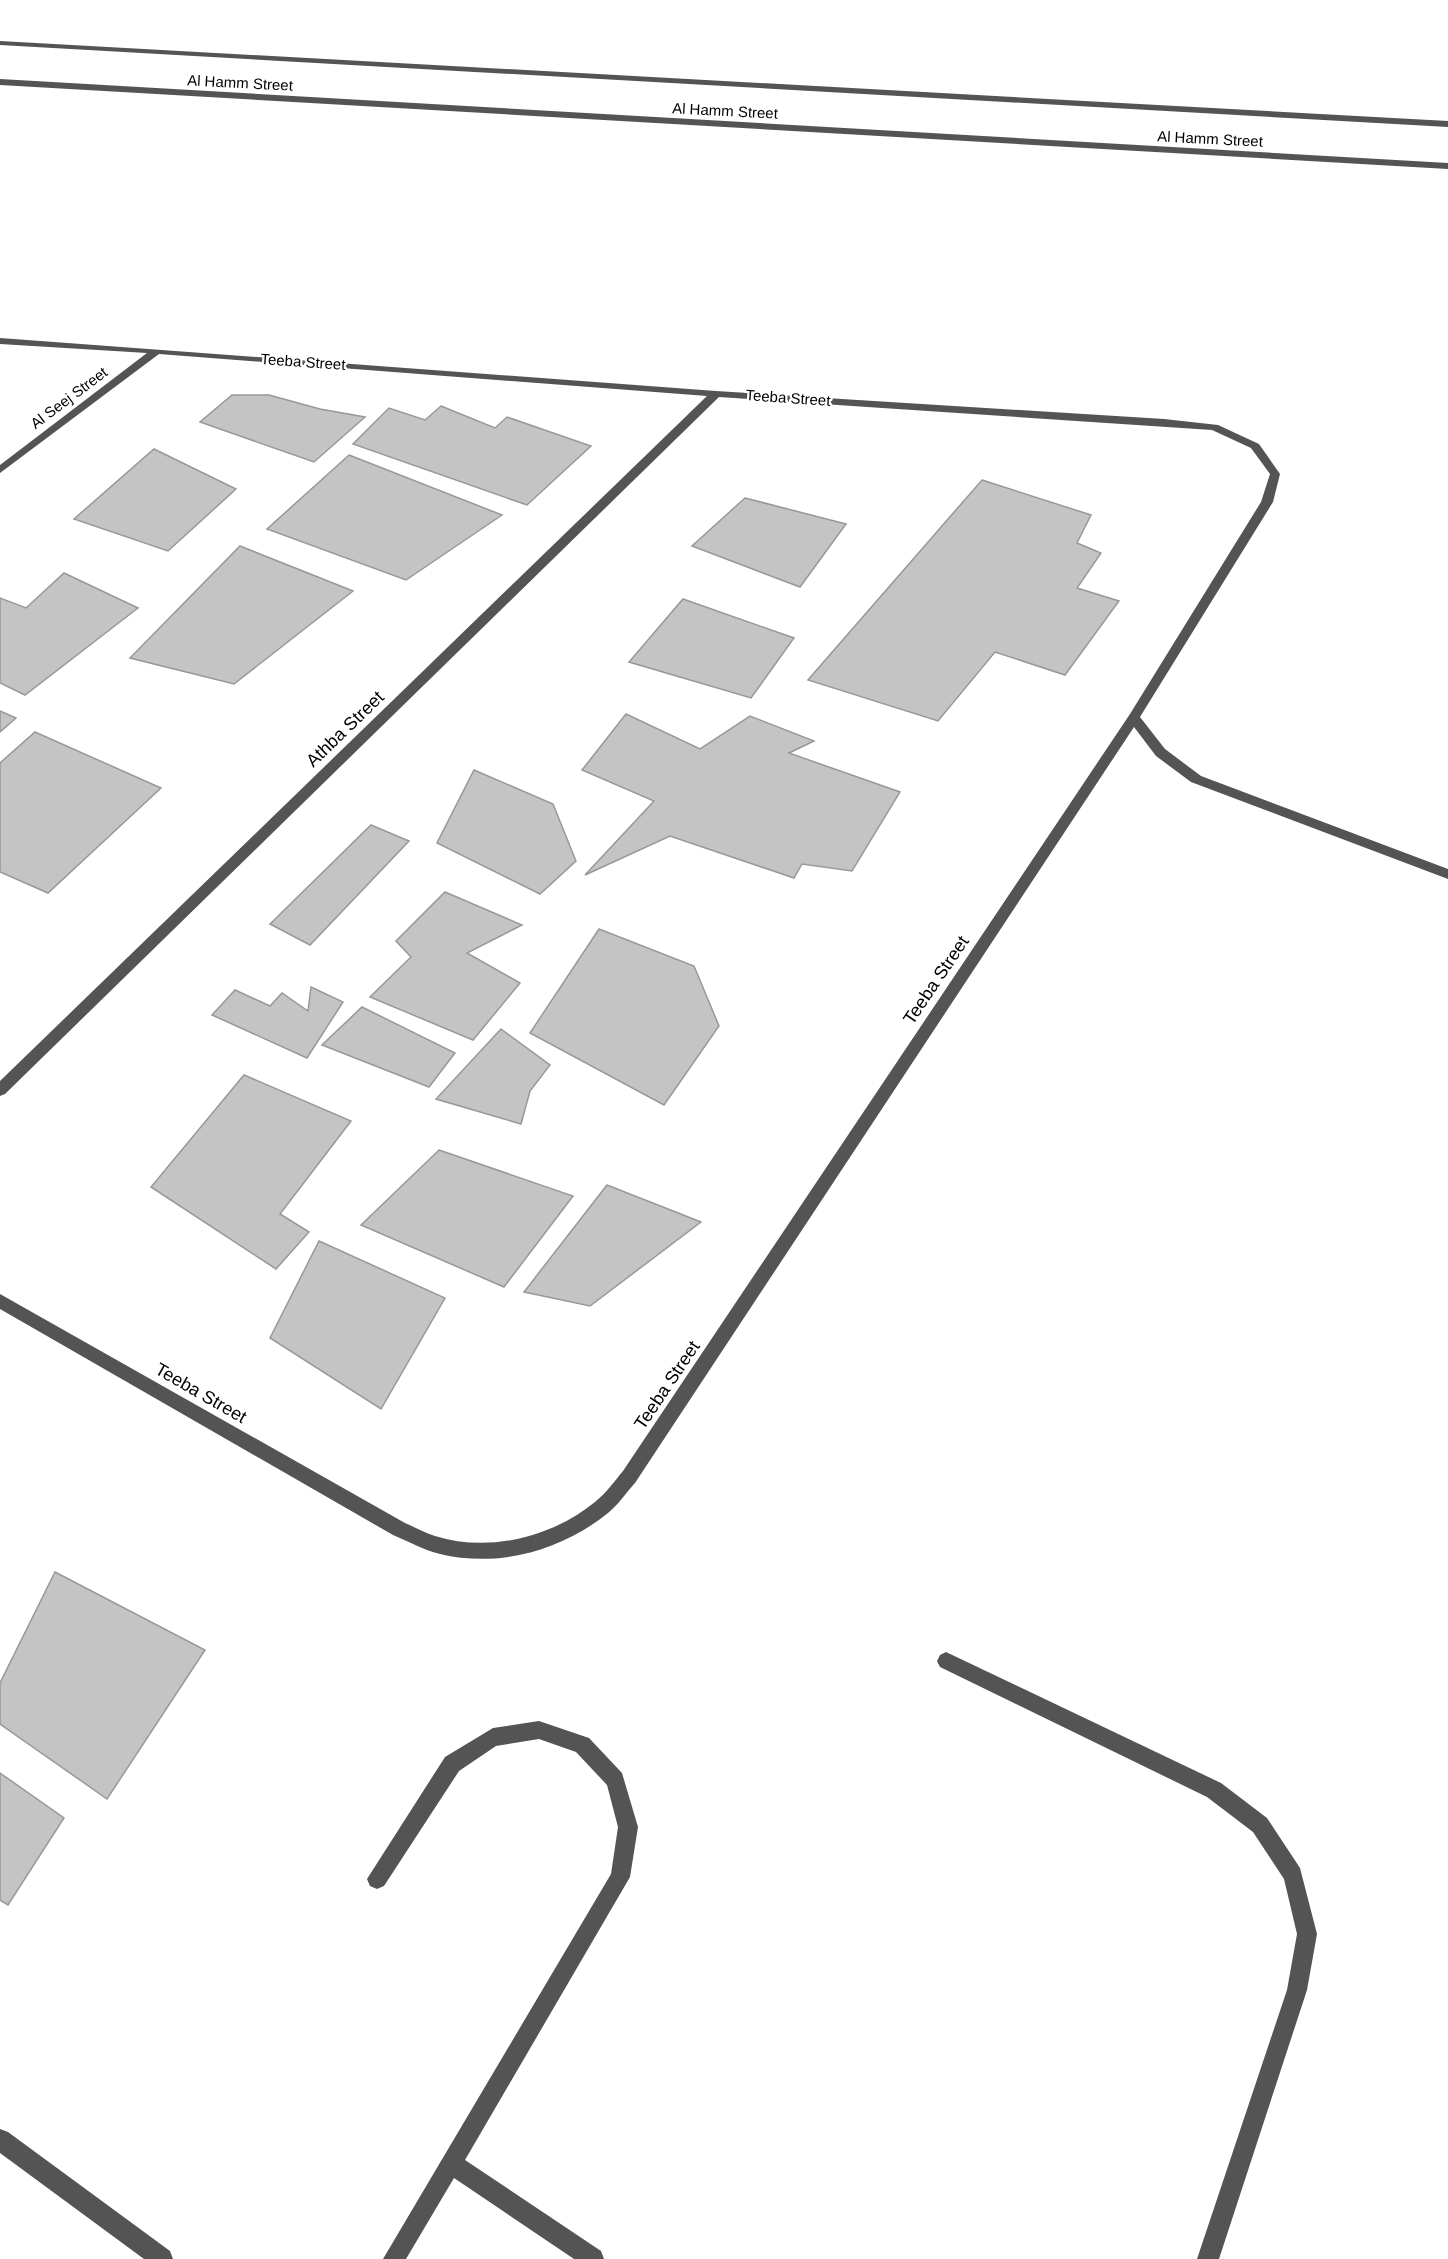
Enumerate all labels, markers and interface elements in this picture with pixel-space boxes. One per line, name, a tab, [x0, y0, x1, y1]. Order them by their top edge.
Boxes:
street label: Al Hamm Street	[187, 71, 294, 94]
street label: Al Hamm Street	[672, 99, 779, 122]
street label: Al Hamm Street	[1157, 127, 1264, 150]
street label: Teeba Street	[260, 350, 347, 373]
street label: Al Seej Street	[27, 363, 111, 432]
street label: Teeba Street	[745, 386, 832, 409]
street label: Athba Street	[302, 687, 388, 771]
street label: Teeba Street	[899, 932, 973, 1028]
street label: Teeba Street	[630, 1337, 704, 1433]
street label: Teeba Street	[152, 1359, 250, 1427]

